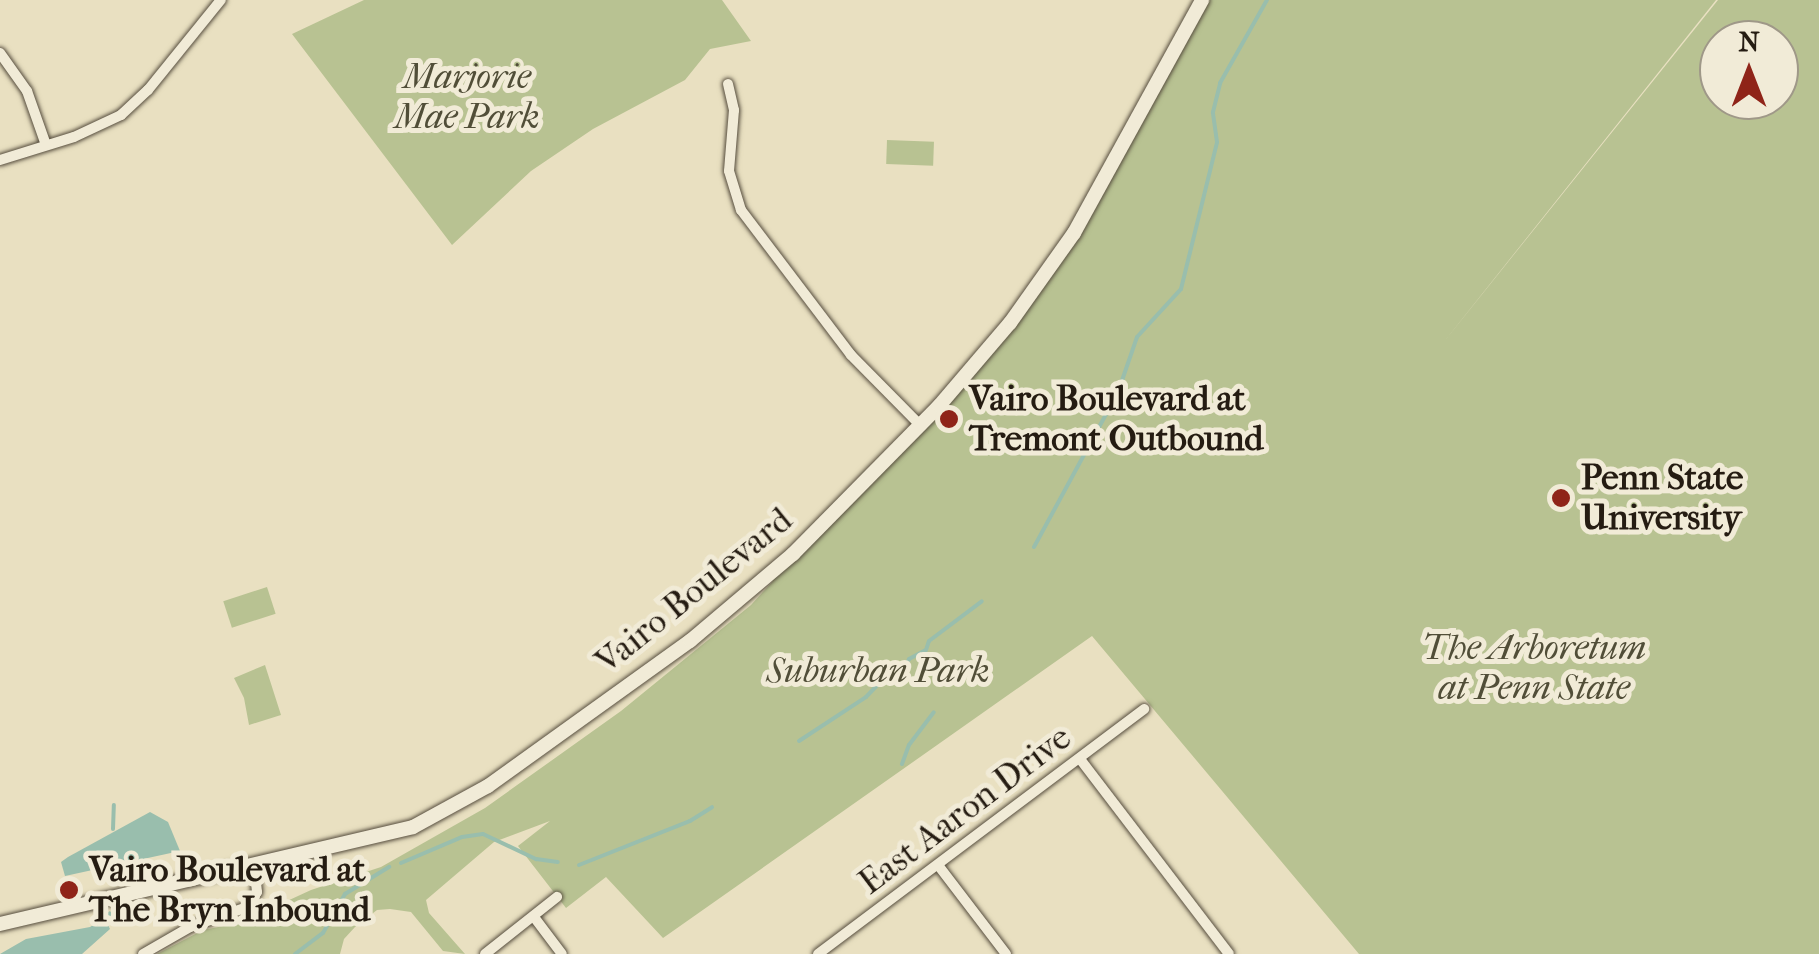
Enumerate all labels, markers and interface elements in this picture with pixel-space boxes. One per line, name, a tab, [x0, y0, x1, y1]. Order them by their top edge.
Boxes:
north arrow	[1699, 20, 1799, 120]
text: N	[1738, 25, 1760, 58]
park label: Marjorie Mae Park	[394, 56, 540, 138]
place label: Vairo Boulevard at Tremont Outbound	[969, 378, 1263, 460]
marker: Vairo Boulevard at Tremont Outbound	[938, 408, 960, 430]
place label: Penn State University	[1581, 457, 1743, 539]
marker: Penn State University	[1550, 487, 1572, 509]
street label: Vairo Boulevard	[587, 499, 801, 683]
park label: The Arboretum at Penn State	[1422, 627, 1646, 709]
park label: Suburban Park	[766, 650, 990, 692]
street label: East Aaron Drive	[851, 717, 1079, 903]
place label: Vairo Boulevard at The Bryn Inbound	[89, 849, 370, 931]
marker: Vairo Boulevard at The Bryn Inbound	[58, 879, 80, 901]

